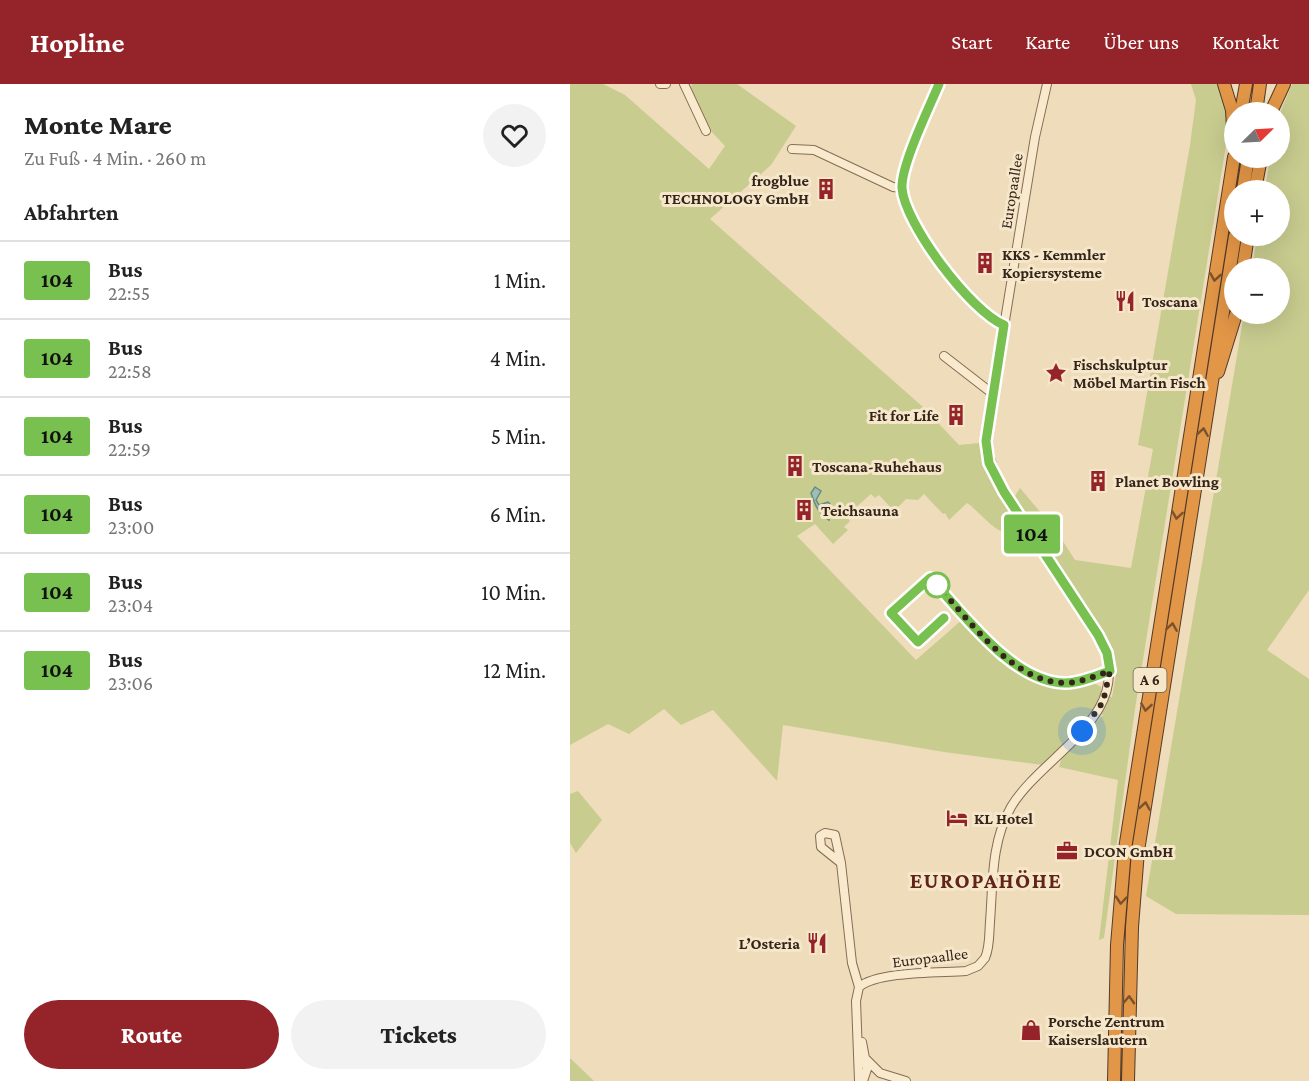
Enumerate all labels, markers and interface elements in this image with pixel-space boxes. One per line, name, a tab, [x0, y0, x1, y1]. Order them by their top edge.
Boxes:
text: Hopline	[30, 27, 125, 58]
text: Start	[951, 30, 992, 54]
text: Karte	[1025, 30, 1070, 54]
text: Über uns	[1103, 30, 1179, 54]
text: Kontakt	[1212, 30, 1279, 54]
north arrow	[1224, 102, 1290, 168]
map controls	[1224, 102, 1290, 324]
button: heart	[483, 104, 546, 167]
text: Monte Mare	[24, 109, 172, 140]
text: Zu Fuß · 4 Min. · 260 m	[24, 147, 206, 169]
street label: Europaallee	[997, 152, 1027, 230]
place label: frogblue TECHNOLOGY GmbH	[662, 172, 810, 207]
building icon: frogblue TECHNOLOGY GmbH	[814, 177, 838, 201]
button: +	[1224, 180, 1290, 246]
text: Abfahrten	[24, 200, 119, 225]
place label: KKS - Kemmler Kopiersysteme	[1002, 246, 1106, 281]
building icon: KKS - Kemmler Kopiersysteme	[973, 251, 997, 275]
text: Bus	[108, 257, 142, 282]
button: −	[1224, 258, 1290, 324]
text: 104	[41, 268, 73, 292]
text: 1 Min.	[494, 268, 546, 293]
one-way arrow	[1209, 272, 1222, 282]
text: 22:55	[108, 282, 150, 304]
restaurant icon: Toscana	[1113, 289, 1137, 313]
place label: Toscana	[1142, 293, 1198, 310]
text: Bus	[108, 335, 142, 360]
text: 104	[41, 346, 73, 370]
text: 4 Min.	[490, 346, 546, 371]
place label: Fischskulptur Möbel Martin Fisch	[1073, 356, 1206, 391]
text: 22:58	[108, 360, 152, 382]
place icon: Fischskulptur Möbel Martin Fisch	[1044, 361, 1068, 385]
building icon: Fit for Life	[944, 403, 968, 427]
place label: Fit for Life	[869, 407, 940, 424]
text: Bus	[108, 413, 142, 438]
text: 104	[41, 424, 73, 448]
text: 5 Min.	[491, 424, 546, 449]
one-way arrow	[1196, 427, 1209, 437]
text: 22:59	[108, 438, 151, 460]
building icon: Toscana-Ruhehaus	[783, 454, 807, 478]
place label: Toscana-Ruhehaus	[812, 458, 942, 475]
building icon: Planet Bowling	[1086, 469, 1110, 493]
place label: Planet Bowling	[1115, 473, 1219, 490]
text: Bus	[108, 491, 142, 516]
building icon: Teichsauna	[792, 498, 816, 522]
text: 104	[41, 502, 73, 526]
text: 6 Min.	[490, 502, 546, 527]
place label: Teichsauna	[821, 502, 899, 519]
one-way arrow	[1171, 509, 1184, 519]
line badge: 104	[998, 514, 1066, 554]
text: 23:00	[108, 516, 154, 538]
text: 104	[1016, 522, 1048, 546]
text: Bus	[108, 569, 142, 594]
unlabelled marker	[924, 572, 950, 598]
text: 104	[41, 580, 73, 604]
text: 10 Min.	[481, 580, 546, 605]
text: 23:04	[108, 594, 153, 616]
one-way arrow	[1165, 622, 1178, 632]
text: Bus	[108, 647, 142, 672]
text: 104	[41, 658, 73, 682]
text: 12 Min.	[483, 658, 546, 683]
road number: A 6	[1134, 668, 1166, 692]
text: 23:06	[108, 672, 153, 694]
one-way arrow	[1140, 702, 1153, 712]
your location	[1067, 716, 1097, 746]
one-way arrow	[1138, 801, 1150, 810]
hotel icon: KL Hotel	[945, 806, 969, 830]
place label: KL Hotel	[974, 810, 1033, 827]
office icon: DCON GmbH	[1055, 839, 1079, 863]
place label: DCON GmbH	[1084, 843, 1173, 860]
district label: EUROPAHÖHE	[910, 868, 1062, 893]
one-way arrow	[1115, 896, 1128, 905]
restaurant icon: L’Osteria	[805, 931, 829, 955]
place label: L’Osteria	[739, 935, 800, 952]
street label: Europaallee	[891, 944, 969, 972]
one-way arrow	[1122, 995, 1135, 1004]
button: Route	[24, 1000, 279, 1069]
button: Tickets	[291, 1000, 546, 1069]
place label: Porsche Zentrum Kaiserslautern	[1048, 1013, 1165, 1048]
shop icon: Porsche Zentrum Kaiserslautern	[1019, 1018, 1043, 1042]

